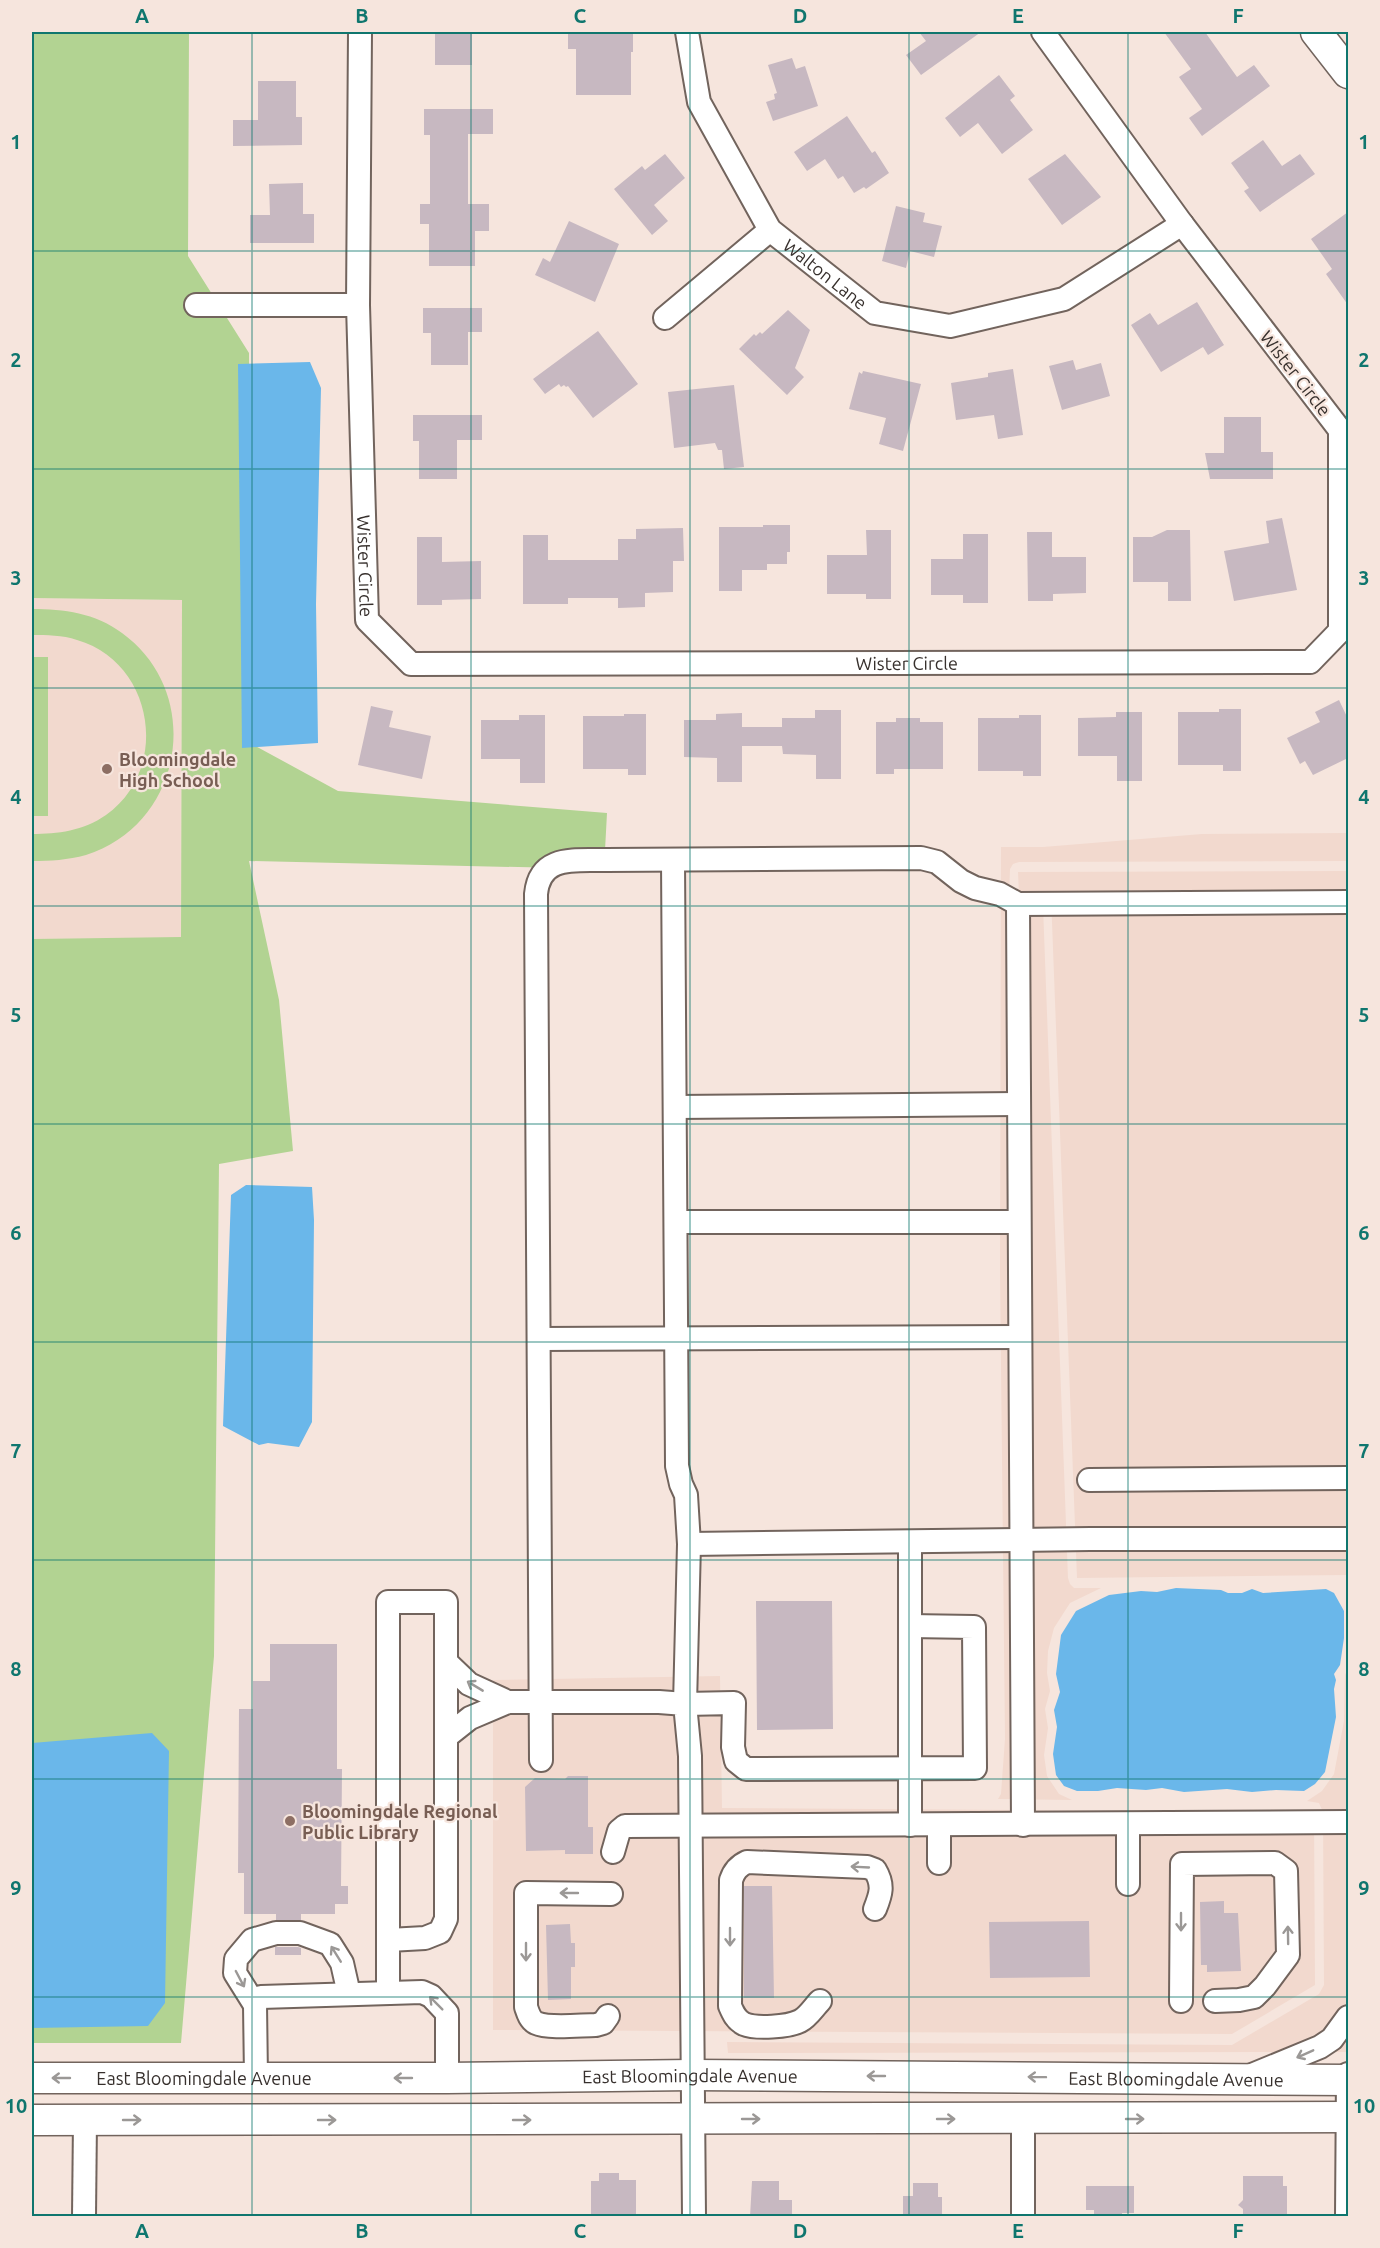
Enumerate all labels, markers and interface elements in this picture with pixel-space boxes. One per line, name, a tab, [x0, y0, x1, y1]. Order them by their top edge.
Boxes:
text: A	[135, 4, 149, 27]
text: B	[355, 4, 369, 27]
text: C	[574, 4, 587, 27]
text: D	[793, 4, 807, 27]
text: E	[1012, 4, 1024, 27]
text: F	[1232, 4, 1244, 27]
text: 1	[10, 130, 22, 153]
text: 1	[1358, 130, 1370, 153]
street label: Walton Lane	[780, 235, 871, 313]
street label: Wister Circle	[1257, 327, 1335, 419]
text: 2	[10, 348, 22, 371]
text: 2	[1358, 348, 1370, 371]
street label: Wister Circle	[354, 514, 377, 617]
text: 3	[10, 566, 22, 589]
text: 3	[1358, 566, 1370, 589]
street label: Wister Circle	[855, 653, 958, 673]
place label: Bloomingdale High School	[119, 749, 236, 790]
marker: Bloomingdale High School	[100, 762, 114, 776]
text: 4	[10, 785, 22, 808]
text: 4	[1358, 785, 1370, 808]
text: 5	[10, 1003, 22, 1026]
text: 5	[1358, 1003, 1370, 1026]
text: 6	[10, 1221, 22, 1244]
text: 6	[1358, 1221, 1370, 1244]
text: 7	[10, 1439, 22, 1462]
text: 7	[1358, 1439, 1370, 1462]
text: 8	[10, 1657, 22, 1680]
text: 8	[1358, 1657, 1370, 1680]
one-way arrow	[467, 1679, 484, 1691]
place label: Bloomingdale Regional Public Library	[302, 1801, 498, 1842]
marker: Bloomingdale Regional Public Library	[283, 1814, 297, 1828]
one-way arrow	[850, 1861, 870, 1872]
text: 9	[10, 1876, 22, 1899]
text: 9	[1358, 1876, 1370, 1899]
one-way arrow	[559, 1887, 579, 1899]
one-way arrow	[1175, 1912, 1187, 1932]
one-way arrow	[724, 1926, 736, 1946]
one-way arrow	[1282, 1926, 1293, 1946]
one-way arrow	[520, 1941, 532, 1961]
one-way arrow	[330, 1946, 342, 1963]
one-way arrow	[234, 1970, 246, 1987]
one-way arrow	[429, 1995, 444, 2010]
one-way arrow	[1297, 2049, 1315, 2060]
street label: East Bloomingdale Avenue	[582, 2065, 798, 2086]
street label: East Bloomingdale Avenue	[96, 2068, 312, 2088]
street label: East Bloomingdale Avenue	[1068, 2068, 1284, 2090]
one-way arrow	[866, 2070, 886, 2082]
one-way arrow	[1028, 2071, 1048, 2083]
one-way arrow	[51, 2072, 71, 2084]
one-way arrow	[393, 2072, 413, 2084]
text: 10	[5, 2094, 27, 2117]
text: 10	[1353, 2094, 1375, 2117]
one-way arrow	[741, 2113, 761, 2125]
one-way arrow	[936, 2113, 956, 2125]
one-way arrow	[1125, 2113, 1145, 2125]
one-way arrow	[121, 2114, 141, 2126]
one-way arrow	[316, 2114, 336, 2126]
one-way arrow	[511, 2114, 531, 2126]
text: A	[135, 2219, 149, 2242]
text: B	[355, 2219, 369, 2242]
text: C	[574, 2219, 587, 2242]
text: D	[793, 2219, 807, 2242]
text: E	[1012, 2219, 1024, 2242]
text: F	[1232, 2219, 1244, 2242]

